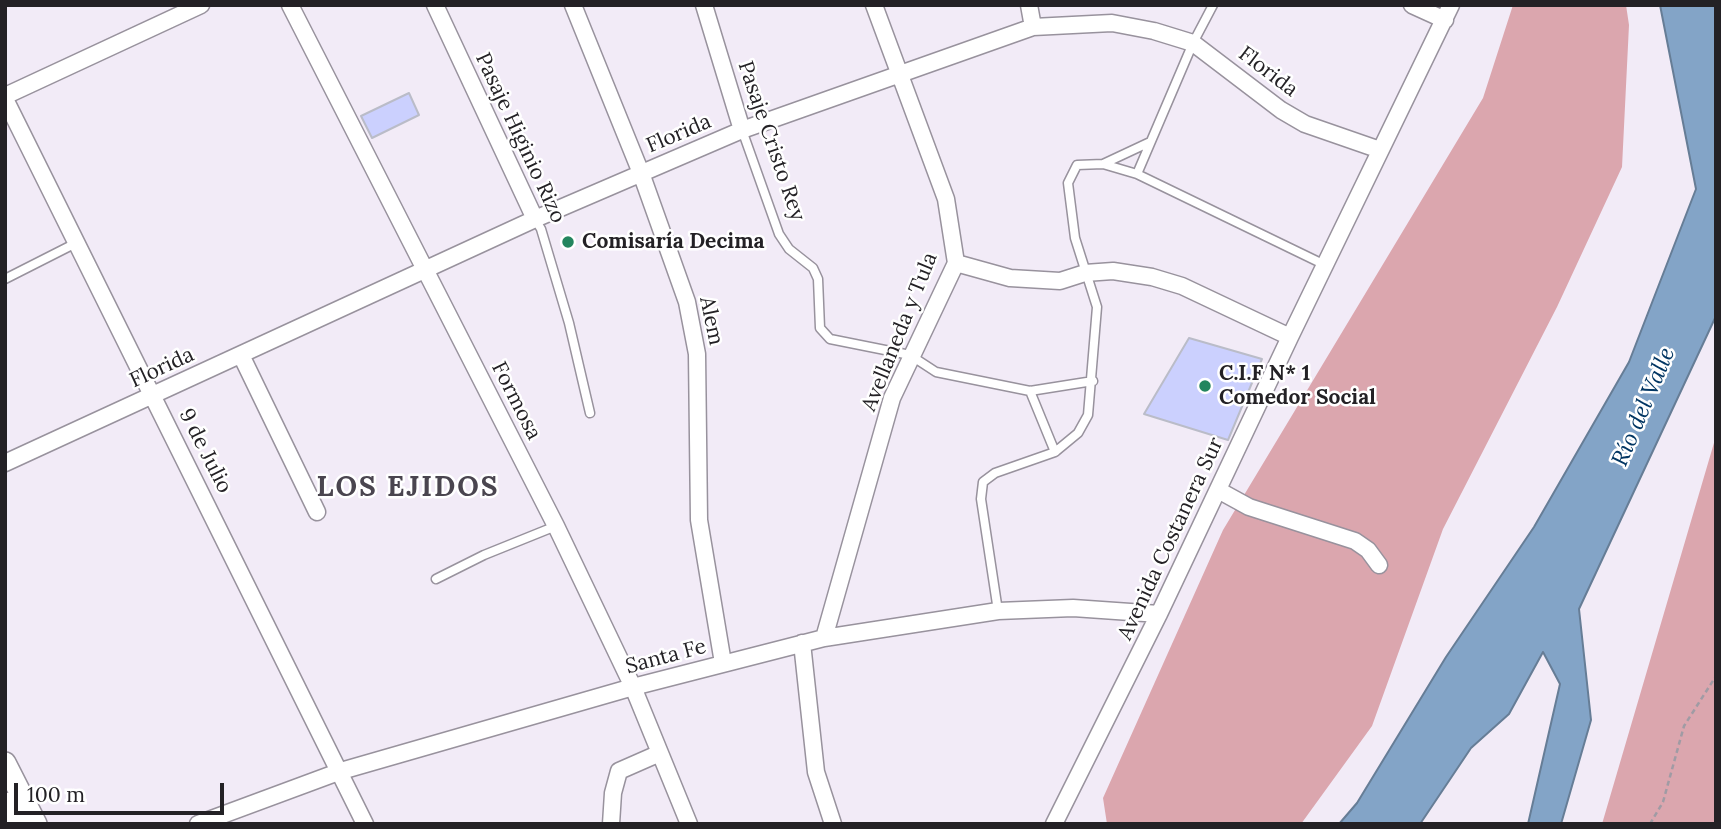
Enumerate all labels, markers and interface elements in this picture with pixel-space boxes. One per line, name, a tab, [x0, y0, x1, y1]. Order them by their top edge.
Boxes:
street label: Florida	[1233, 42, 1303, 102]
street label: Pasaje Higinio Rizo	[470, 49, 570, 227]
street label: Pasaje Cristo Rey	[732, 58, 810, 224]
street label: Florida	[643, 109, 715, 159]
place label: Comisaría Decima	[582, 229, 764, 255]
marker: Comisaría Decima	[560, 234, 576, 250]
street label: Avellaneda y Tula	[857, 249, 943, 415]
street label: Alem	[694, 294, 728, 348]
street label: Florida	[126, 342, 198, 394]
water label: Río del Valle	[1607, 343, 1681, 471]
street label: Formosa	[486, 358, 546, 444]
place label: C.I.F N* 1 Comedor Social	[1219, 361, 1376, 411]
marker: C.I.F N* 1 Comedor Social	[1197, 378, 1213, 394]
street label: 9 de Julio	[173, 405, 237, 497]
street label: Avenida Costanera Sur	[1113, 434, 1229, 644]
district label: LOS EJIDOS	[318, 471, 498, 505]
street label: Santa Fe	[623, 634, 709, 680]
scale bar	[18, 770, 228, 814]
text: 100 m	[27, 781, 85, 808]

